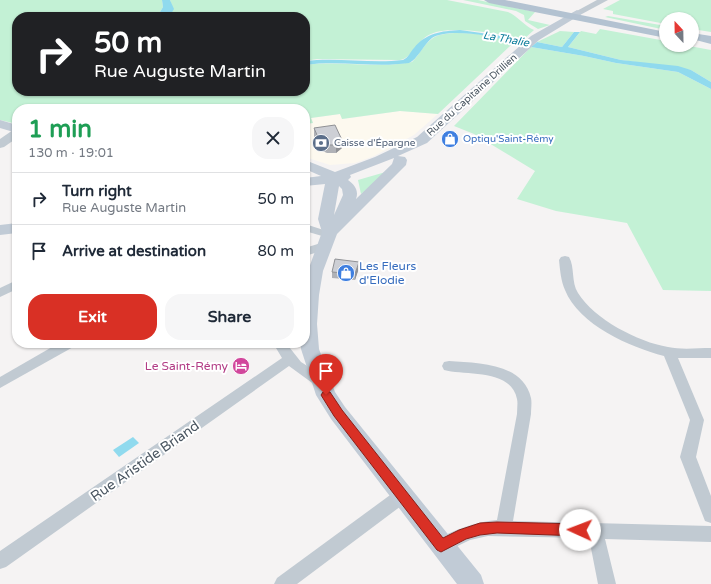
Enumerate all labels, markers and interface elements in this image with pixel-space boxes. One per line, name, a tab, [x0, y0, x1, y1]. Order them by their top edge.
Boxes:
north arrow	[659, 12, 699, 52]
map controls	[659, 12, 699, 52]
text: 50 m	[94, 26, 162, 60]
icon: right	[28, 28, 80, 80]
water label: La Thalie	[482, 29, 531, 50]
street label: Rue du Capitaine Drillien	[424, 51, 520, 139]
text: Rue Auguste Martin	[94, 60, 266, 82]
text: 1 min	[28, 115, 92, 144]
button: close	[252, 117, 294, 159]
shop icon: Optiqu'Saint-Rémy	[440, 129, 460, 149]
bank icon: Caisse d'Épargne	[311, 133, 331, 153]
place label: Optiqu'Saint-Rémy	[463, 133, 554, 145]
place label: Caisse d'Épargne	[334, 137, 416, 149]
text: 130 m · 19:01	[28, 145, 114, 161]
text: Turn right	[62, 182, 132, 200]
icon: right	[28, 188, 50, 210]
text: 50 m	[257, 190, 294, 208]
text: Rue Auguste Martin	[62, 200, 186, 216]
icon: arrive	[28, 240, 50, 262]
text: Arrive at destination	[62, 242, 206, 260]
text: 80 m	[257, 242, 294, 260]
place label: Les Fleurs d'Elodie	[359, 259, 416, 287]
shop icon: Les Fleurs d'Elodie	[336, 263, 356, 283]
button: Exit	[28, 294, 157, 340]
button: Share	[165, 294, 294, 340]
pin	[309, 354, 343, 395]
hotel icon: Le Saint-Rémy	[231, 356, 251, 376]
place label: Le Saint-Rémy	[145, 359, 229, 373]
icon: arrive	[315, 360, 337, 382]
street label: Rue Aristide Briand	[87, 417, 203, 505]
position arrow	[559, 509, 601, 551]

